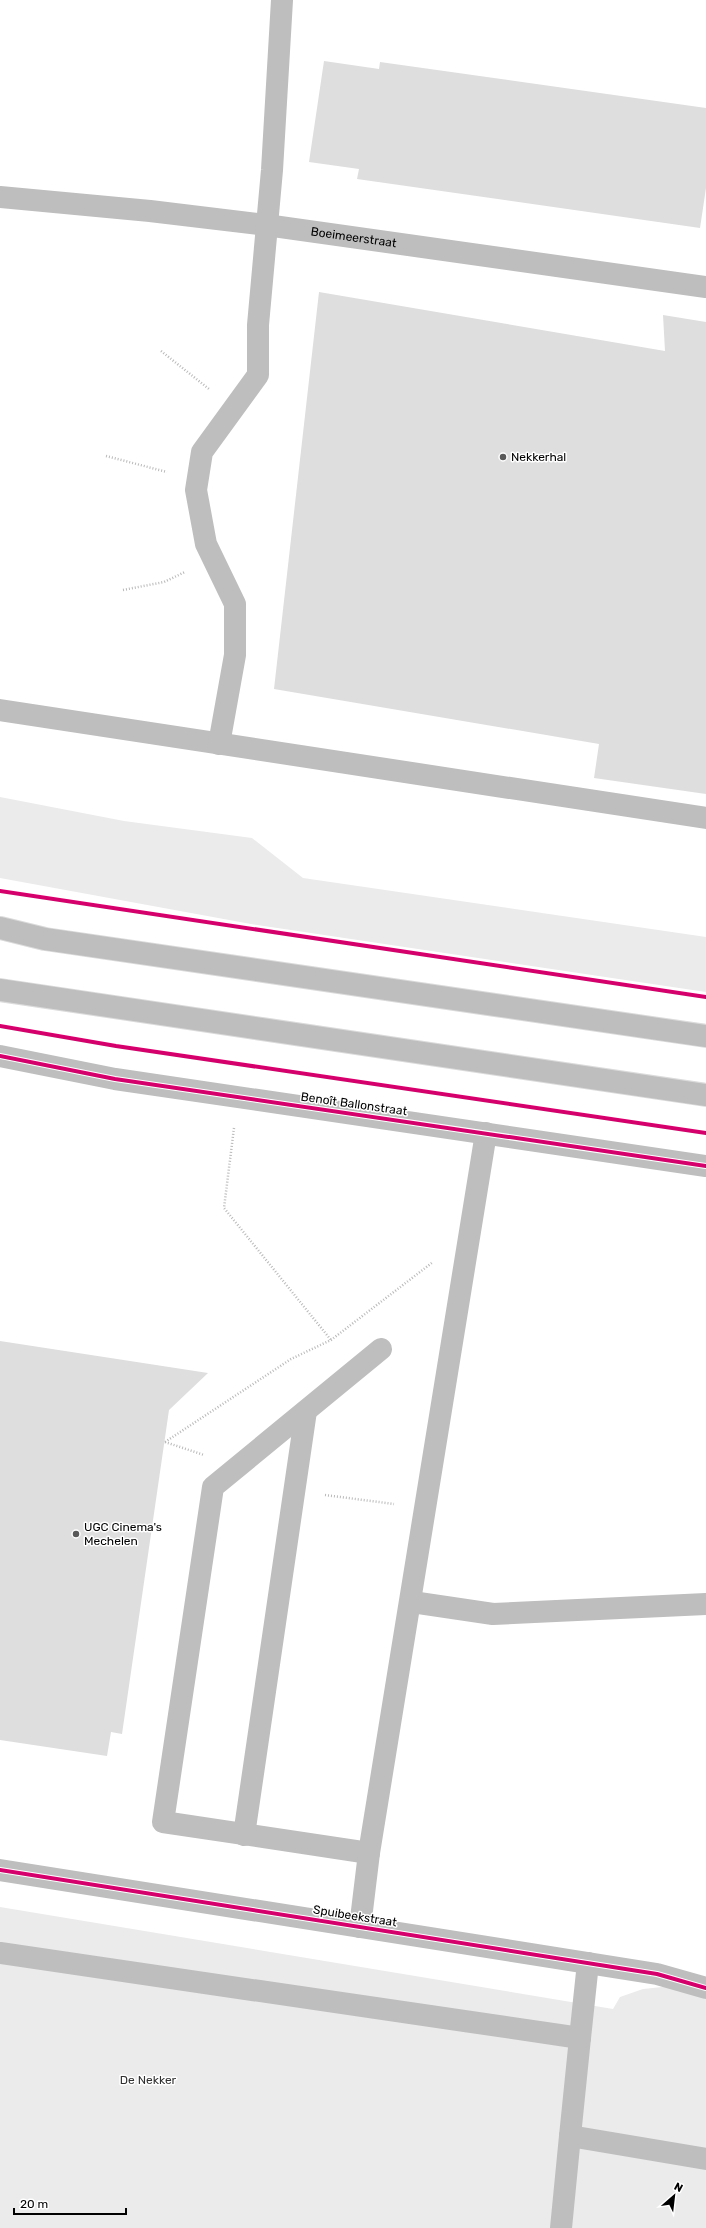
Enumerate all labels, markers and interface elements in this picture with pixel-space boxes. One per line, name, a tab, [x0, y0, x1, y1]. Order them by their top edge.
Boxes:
street label: Boeimeerstraat	[310, 224, 398, 250]
place label: Nekkerhal	[511, 450, 566, 464]
marker: Nekkerhal	[498, 452, 508, 462]
street label: Benoît Ballonstraat	[300, 1090, 408, 1118]
place label: UGC Cinema's Mechelen	[84, 1520, 162, 1548]
marker: UGC Cinema's Mechelen	[71, 1529, 81, 1539]
street label: Spuibeekstraat	[312, 1902, 398, 1930]
park label: De Nekker	[120, 2073, 177, 2087]
north arrow	[654, 2176, 694, 2216]
text: N	[672, 2180, 685, 2195]
scale bar	[14, 2190, 126, 2216]
text: 20 m	[20, 2197, 48, 2211]

